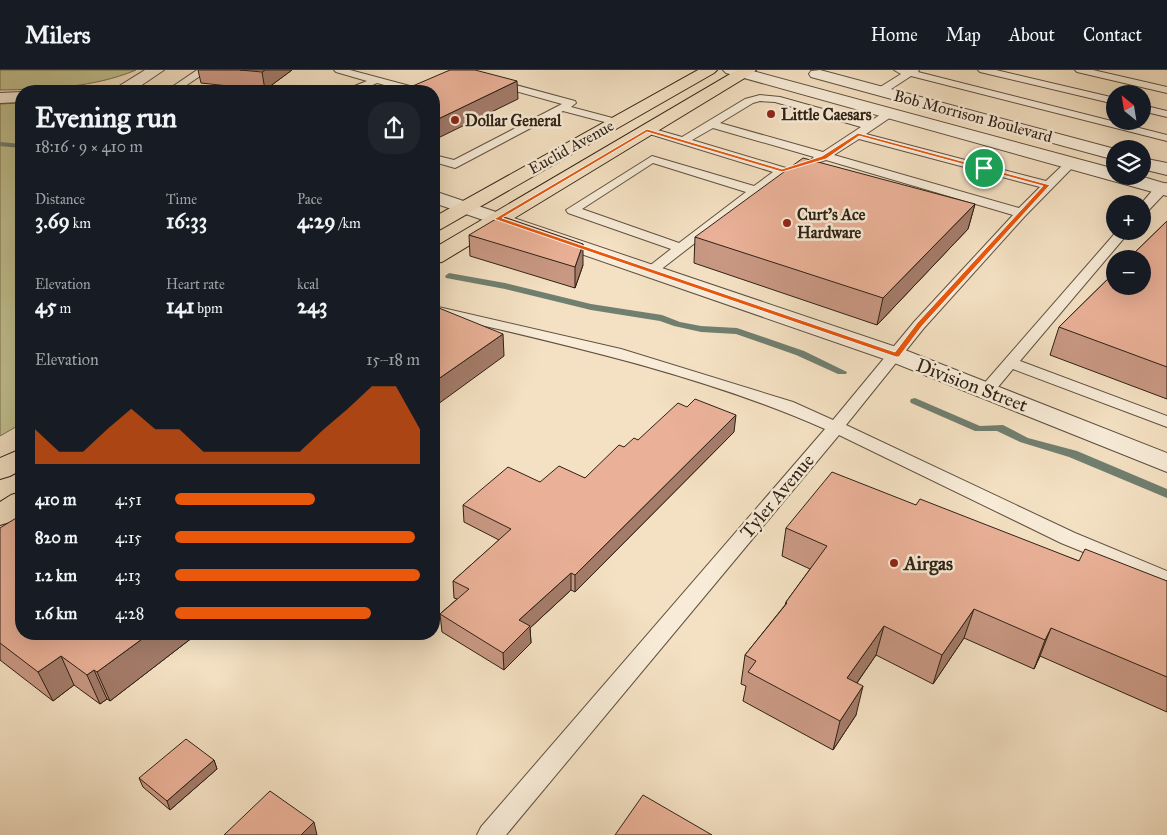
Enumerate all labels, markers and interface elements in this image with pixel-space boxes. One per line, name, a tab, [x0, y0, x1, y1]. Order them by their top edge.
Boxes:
text: Milers	[25, 20, 91, 50]
text: Home	[871, 24, 918, 46]
text: Map	[946, 24, 981, 46]
text: About	[1009, 24, 1055, 46]
text: Contact	[1083, 24, 1142, 46]
north arrow	[1106, 85, 1151, 130]
map controls	[1106, 85, 1151, 295]
street label: Bob Morrison Boulevard	[892, 86, 1054, 146]
text: Evening run	[35, 100, 177, 135]
button: share	[368, 102, 420, 154]
place label: Little Caesars	[781, 105, 872, 124]
marker: Little Caesars	[765, 108, 777, 120]
place label: Dollar General	[465, 111, 562, 130]
marker: Dollar General	[449, 114, 461, 126]
street label: Euclid Avenue	[525, 116, 617, 178]
text: 18:16 · 9 × 410 m	[35, 137, 143, 156]
button: layers	[1106, 140, 1151, 185]
pin	[963, 147, 1005, 189]
icon: arrive	[970, 154, 998, 182]
text: Distance	[35, 191, 85, 208]
text: Time	[166, 191, 197, 208]
text: Pace	[297, 191, 322, 208]
button: +	[1106, 195, 1151, 240]
place label: Curt's Ace Hardware	[797, 205, 866, 242]
text: 3.69	[35, 208, 70, 234]
text: 16:33	[166, 208, 207, 234]
text: 4:29	[297, 208, 336, 234]
text: km	[70, 215, 91, 232]
text: /km	[336, 215, 361, 232]
marker: Curt's Ace Hardware	[781, 217, 793, 229]
button: −	[1106, 250, 1151, 295]
text: Elevation	[35, 276, 91, 293]
text: Heart rate	[166, 276, 225, 293]
text: kcal	[297, 276, 319, 293]
text: 45	[35, 293, 56, 319]
text: 141	[166, 293, 194, 319]
text: 243	[297, 293, 327, 319]
text: m	[56, 300, 71, 317]
text: bpm	[194, 300, 223, 317]
text: Elevation	[35, 350, 99, 369]
text: 15–18 m	[366, 350, 420, 369]
street label: Division Street	[913, 353, 1031, 417]
street label: Tyler Avenue	[735, 449, 819, 543]
text: 410 m	[35, 490, 76, 509]
text: 4:51	[115, 490, 142, 509]
text: 820 m	[35, 528, 78, 547]
text: 4:15	[115, 528, 142, 547]
place label: Airgas	[902, 552, 953, 576]
marker: Airgas	[888, 557, 900, 569]
text: 1.2 km	[35, 566, 77, 585]
text: 4:13	[115, 566, 141, 585]
text: 1.6 km	[35, 604, 77, 623]
text: 4:28	[115, 604, 144, 623]

